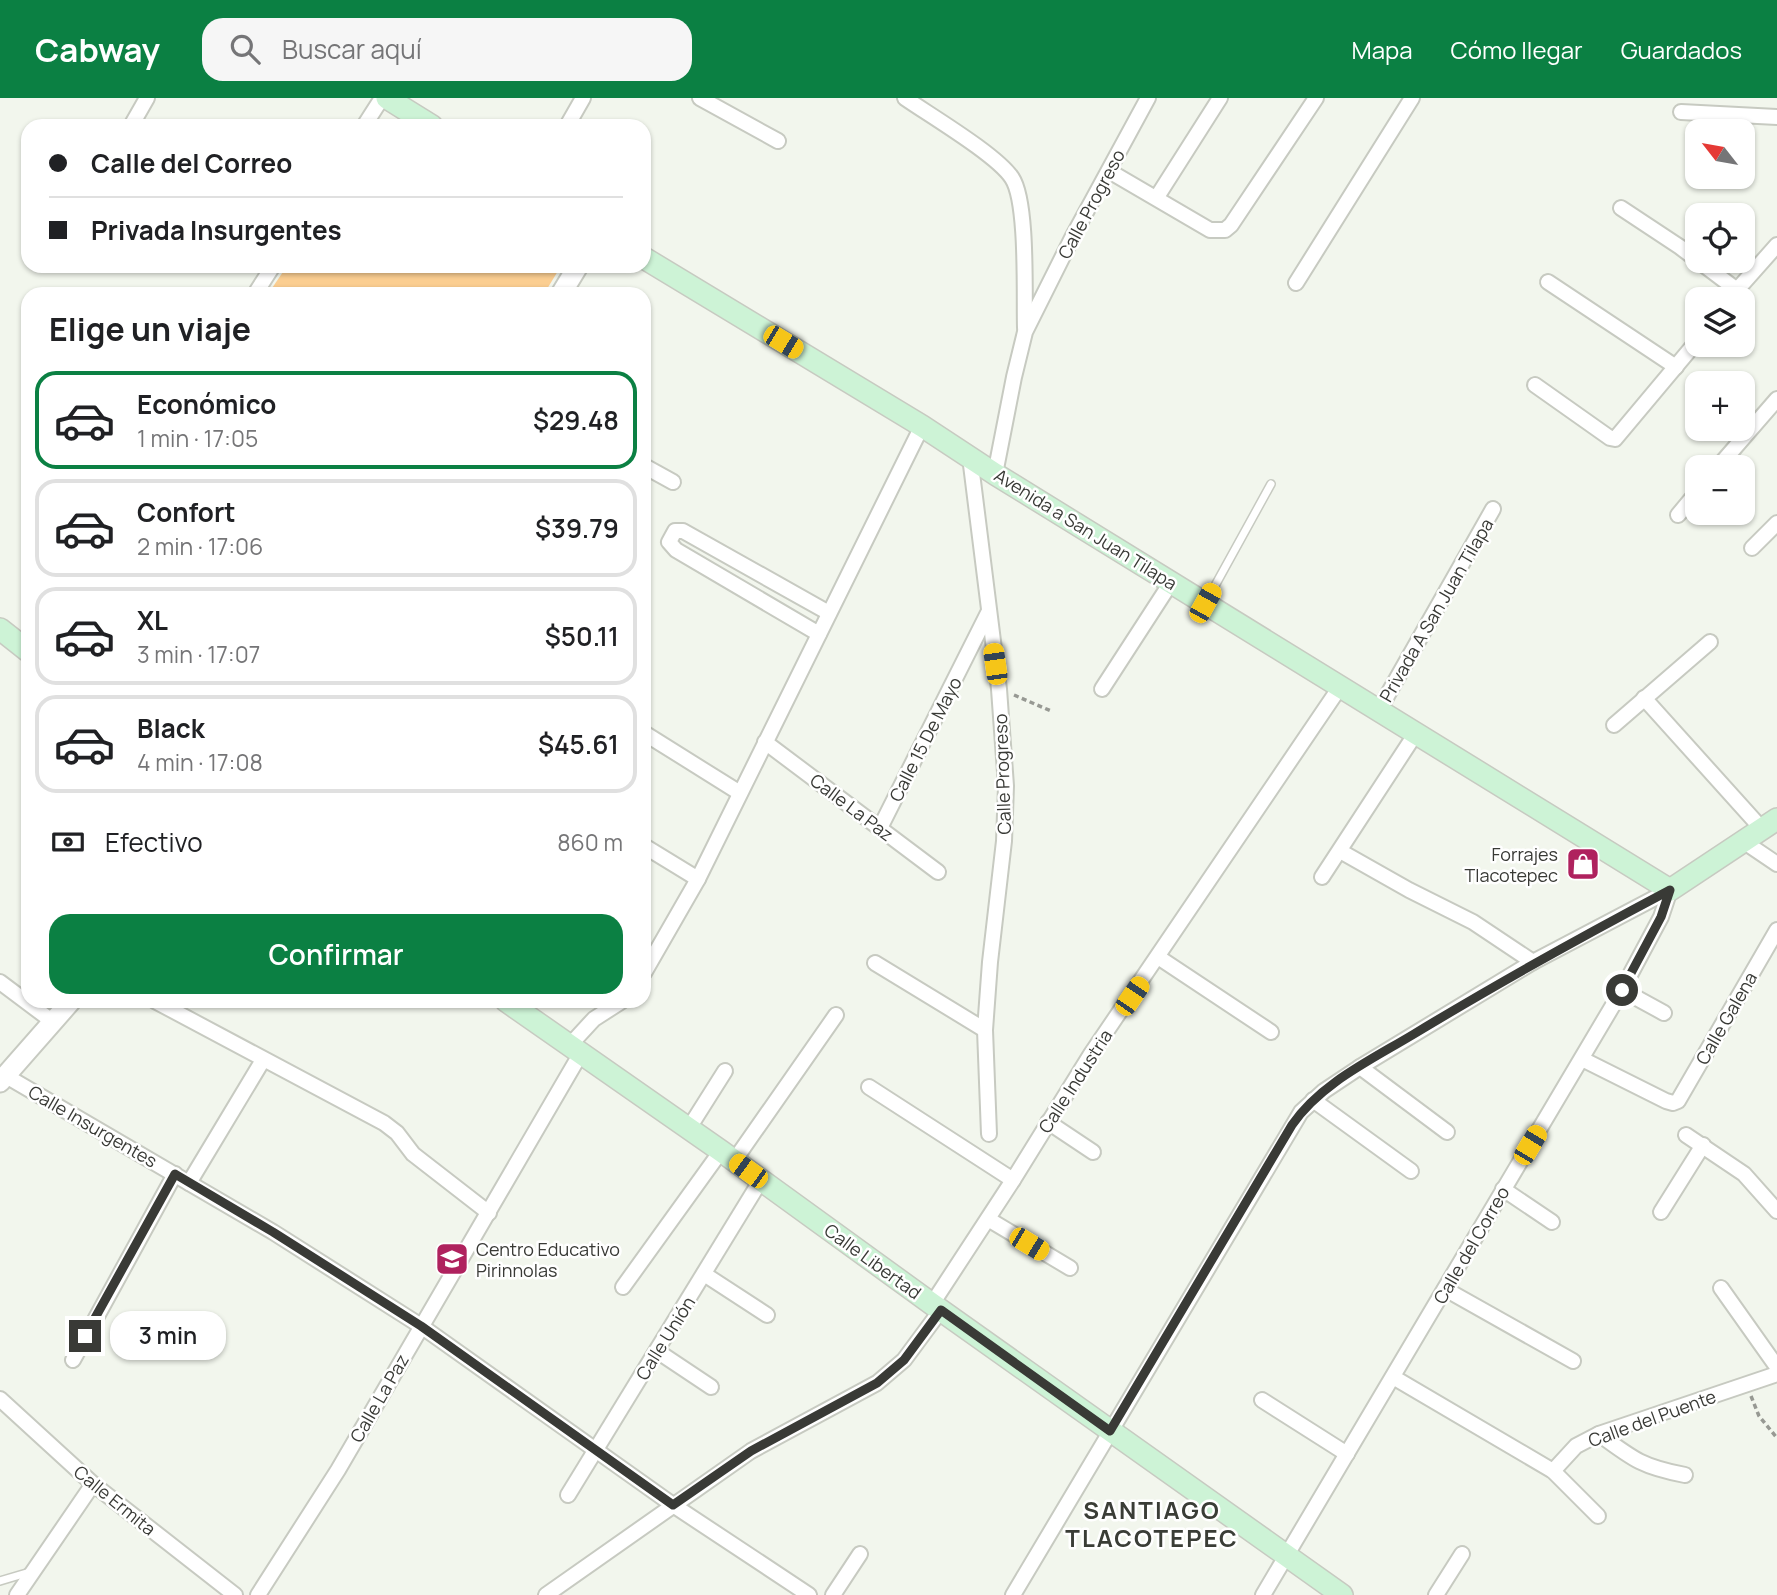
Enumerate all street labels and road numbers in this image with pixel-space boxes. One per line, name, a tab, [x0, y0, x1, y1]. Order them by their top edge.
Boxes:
street label: Calle Progreso	[1052, 145, 1130, 263]
street label: Avenida a San Juan Tilapa	[990, 463, 1182, 595]
street label: Privada A San Juan Tilapa	[1374, 514, 1498, 706]
street label: Calle 15 De Mayo	[883, 673, 967, 805]
street label: Calle Progreso	[988, 713, 1016, 835]
street label: Calle La Paz	[806, 768, 898, 846]
street label: Calle Galena	[1690, 967, 1762, 1069]
street label: Calle Industria	[1033, 1025, 1117, 1137]
street label: Calle Insurgentes	[24, 1079, 162, 1173]
street label: Calle del Correo	[1428, 1182, 1514, 1308]
street label: Calle Libertad	[820, 1218, 926, 1304]
street label: Calle Unión	[630, 1292, 700, 1384]
street label: Calle La Paz	[344, 1349, 414, 1447]
street label: Calle del Puente	[1585, 1384, 1719, 1452]
street label: Calle Ermita	[69, 1460, 161, 1540]

